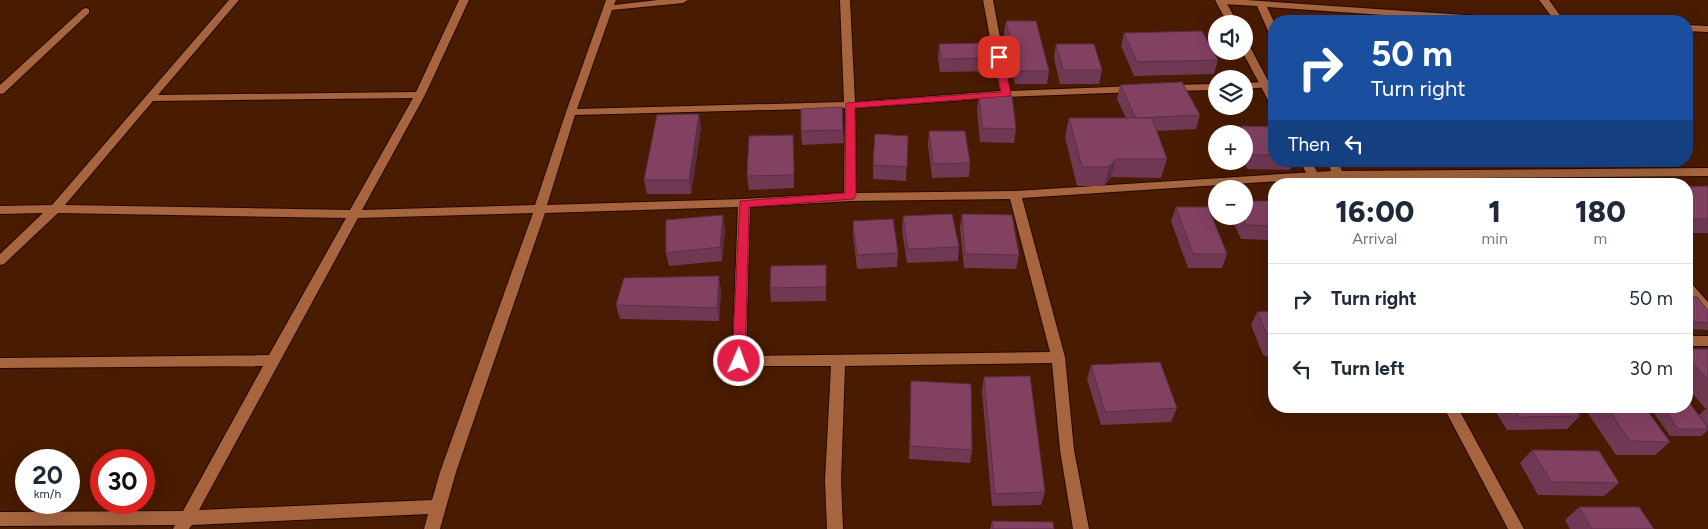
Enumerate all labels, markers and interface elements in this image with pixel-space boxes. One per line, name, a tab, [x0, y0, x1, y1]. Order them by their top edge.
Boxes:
map controls	[1208, 15, 1253, 225]
button: sound	[1208, 15, 1253, 60]
text: 50 m	[1371, 33, 1453, 75]
icon: right	[1288, 35, 1353, 100]
pin	[978, 36, 1020, 78]
icon: arrive	[985, 43, 1013, 71]
button: layers	[1208, 70, 1253, 115]
text: Turn right	[1371, 75, 1466, 102]
button: +	[1208, 125, 1253, 170]
icon: left	[1340, 130, 1368, 158]
text: Then	[1288, 133, 1330, 156]
button: −	[1208, 180, 1253, 225]
text: 16:00	[1335, 193, 1414, 230]
text: 1	[1488, 193, 1501, 230]
text: 180	[1575, 193, 1626, 230]
text: Arrival	[1352, 229, 1397, 248]
text: min	[1482, 229, 1508, 248]
text: m	[1594, 229, 1607, 248]
icon: right	[1288, 285, 1316, 313]
text: Turn right	[1331, 287, 1417, 310]
text: 50 m	[1629, 287, 1673, 310]
position arrow	[712, 334, 764, 386]
icon: left	[1288, 355, 1316, 383]
text: Turn left	[1331, 357, 1405, 380]
text: 30 m	[1630, 357, 1673, 380]
speed limit sign: 30	[90, 449, 155, 514]
text: 20	[32, 460, 63, 490]
text: km/h	[34, 487, 61, 501]

